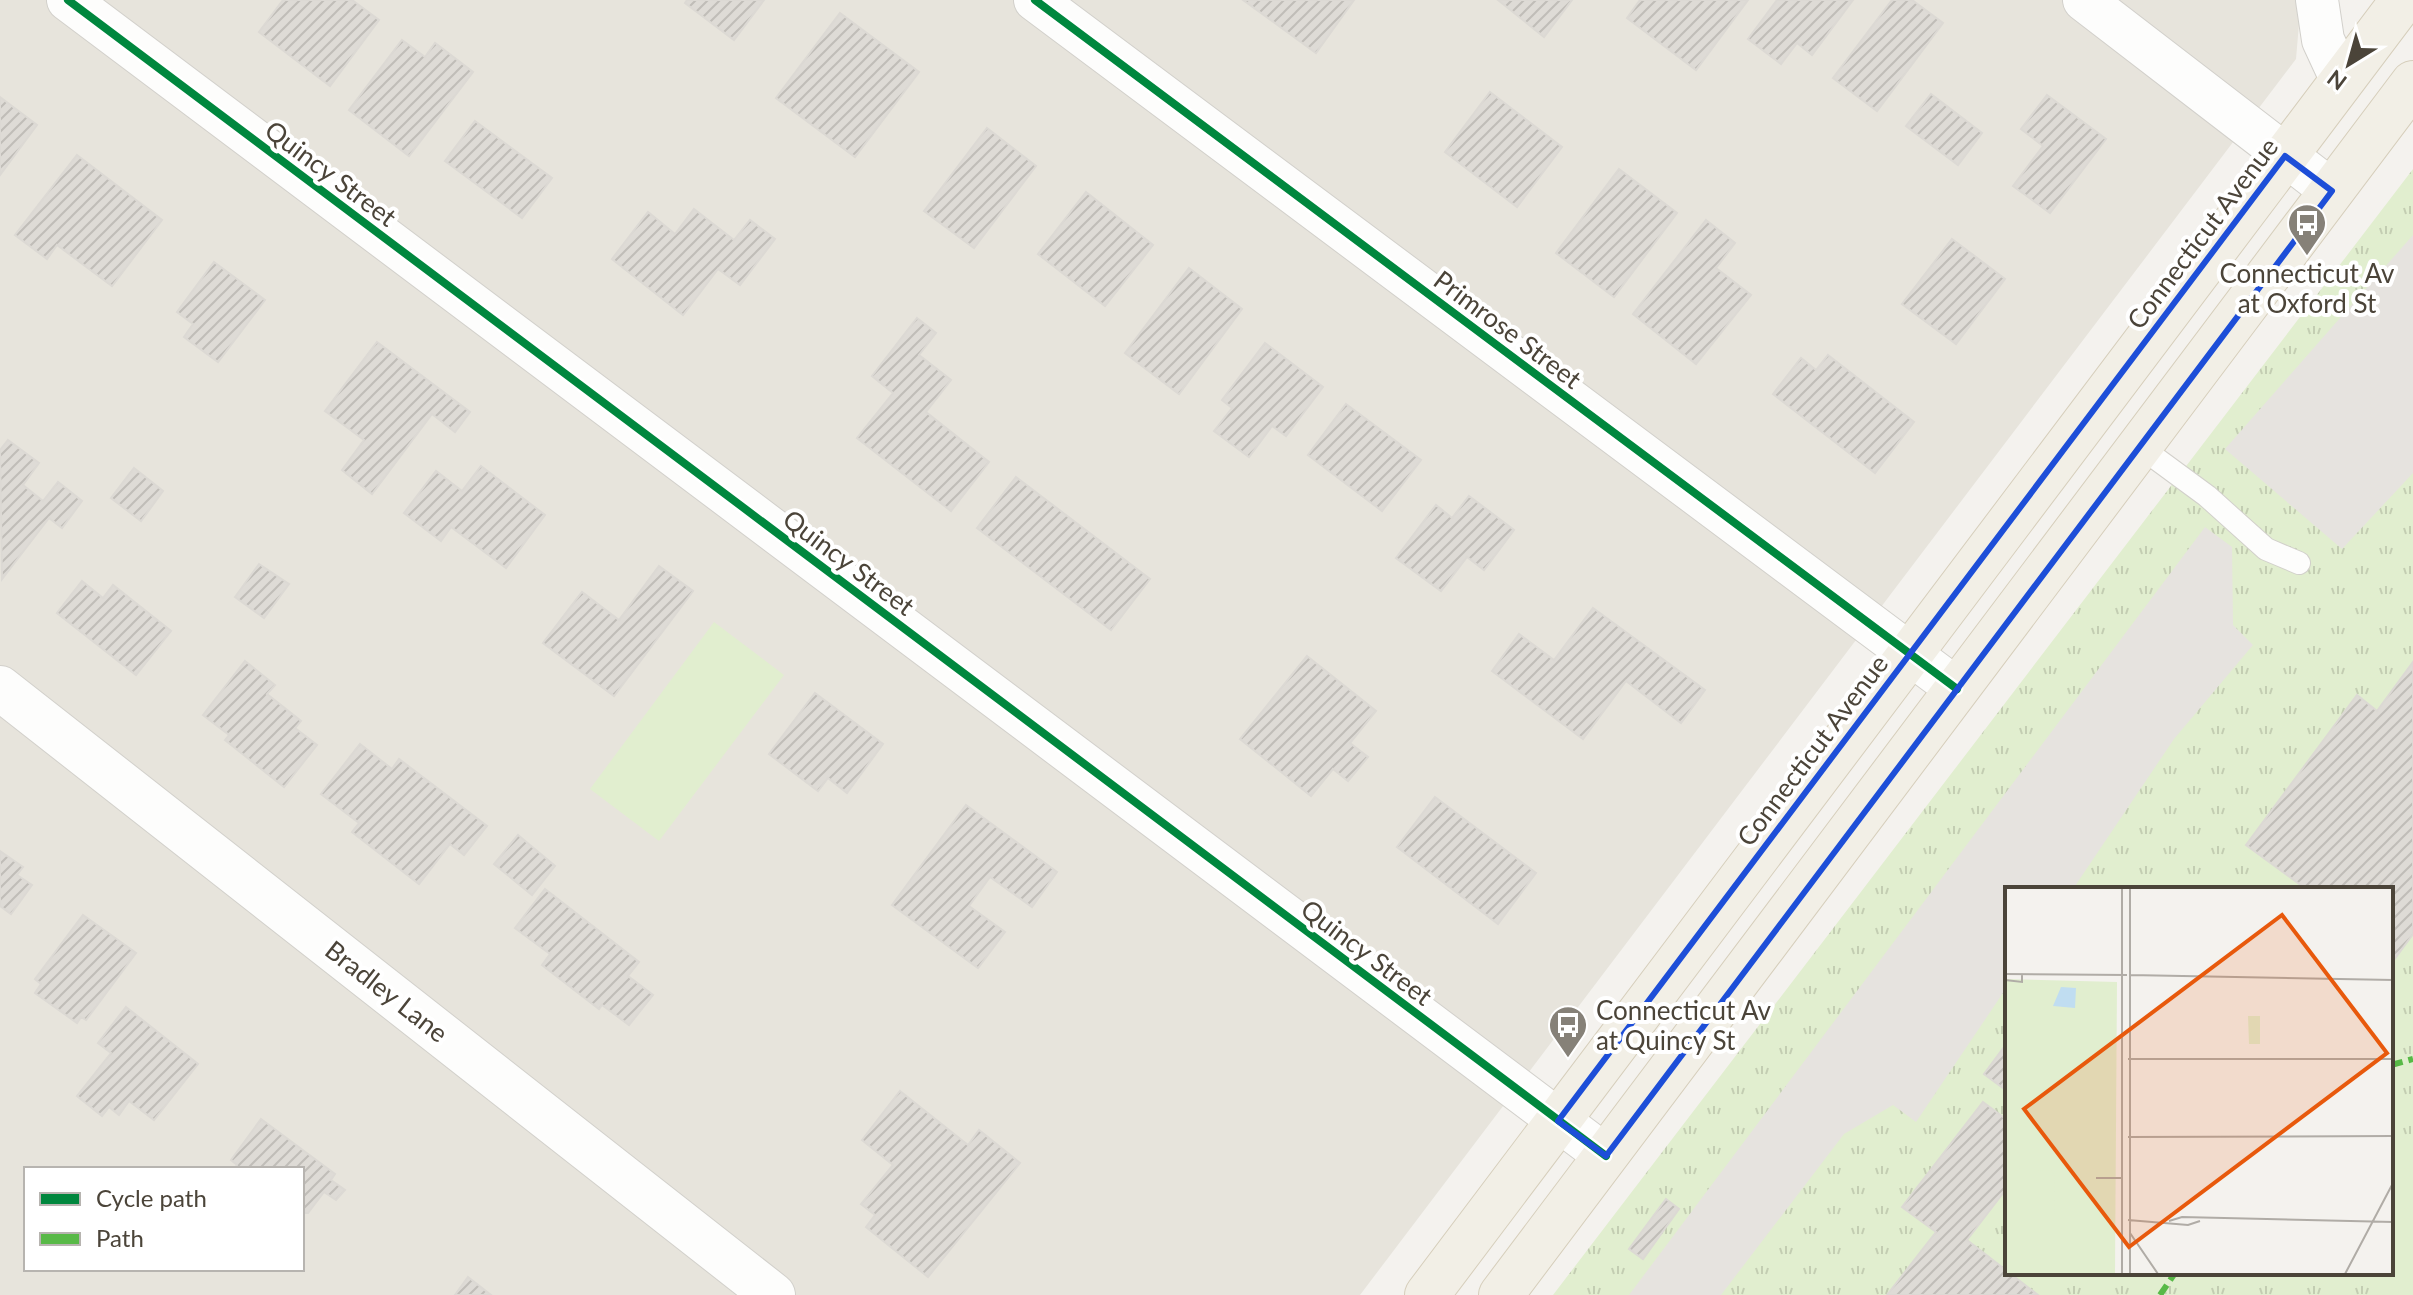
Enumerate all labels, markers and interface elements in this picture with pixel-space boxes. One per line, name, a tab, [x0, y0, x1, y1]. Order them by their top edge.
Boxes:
north arrow	[2309, 24, 2389, 104]
text: N	[2322, 64, 2352, 96]
street label: Quincy Street	[259, 113, 404, 233]
street label: Connecticut Avenue	[2120, 131, 2284, 335]
bus stop icon: Connecticut Av at Oxford St	[2286, 202, 2328, 257]
place label: Connecticut Av at Oxford St	[2219, 257, 2395, 319]
street label: Primrose Street	[1428, 263, 1589, 395]
street label: Quincy Street	[777, 502, 922, 622]
street label: Connecticut Avenue	[1730, 648, 1894, 852]
inset map	[2005, 887, 2393, 1275]
street label: Quincy Street	[1295, 892, 1440, 1012]
street label: Bradley Lane	[319, 933, 455, 1049]
place label: Connecticut Av at Quincy St	[1596, 994, 1772, 1056]
bus stop icon: Connecticut Av at Quincy St	[1547, 1004, 1589, 1059]
legend	[24, 1167, 304, 1271]
text: Cycle path	[96, 1183, 207, 1212]
text: Path	[96, 1223, 144, 1252]

